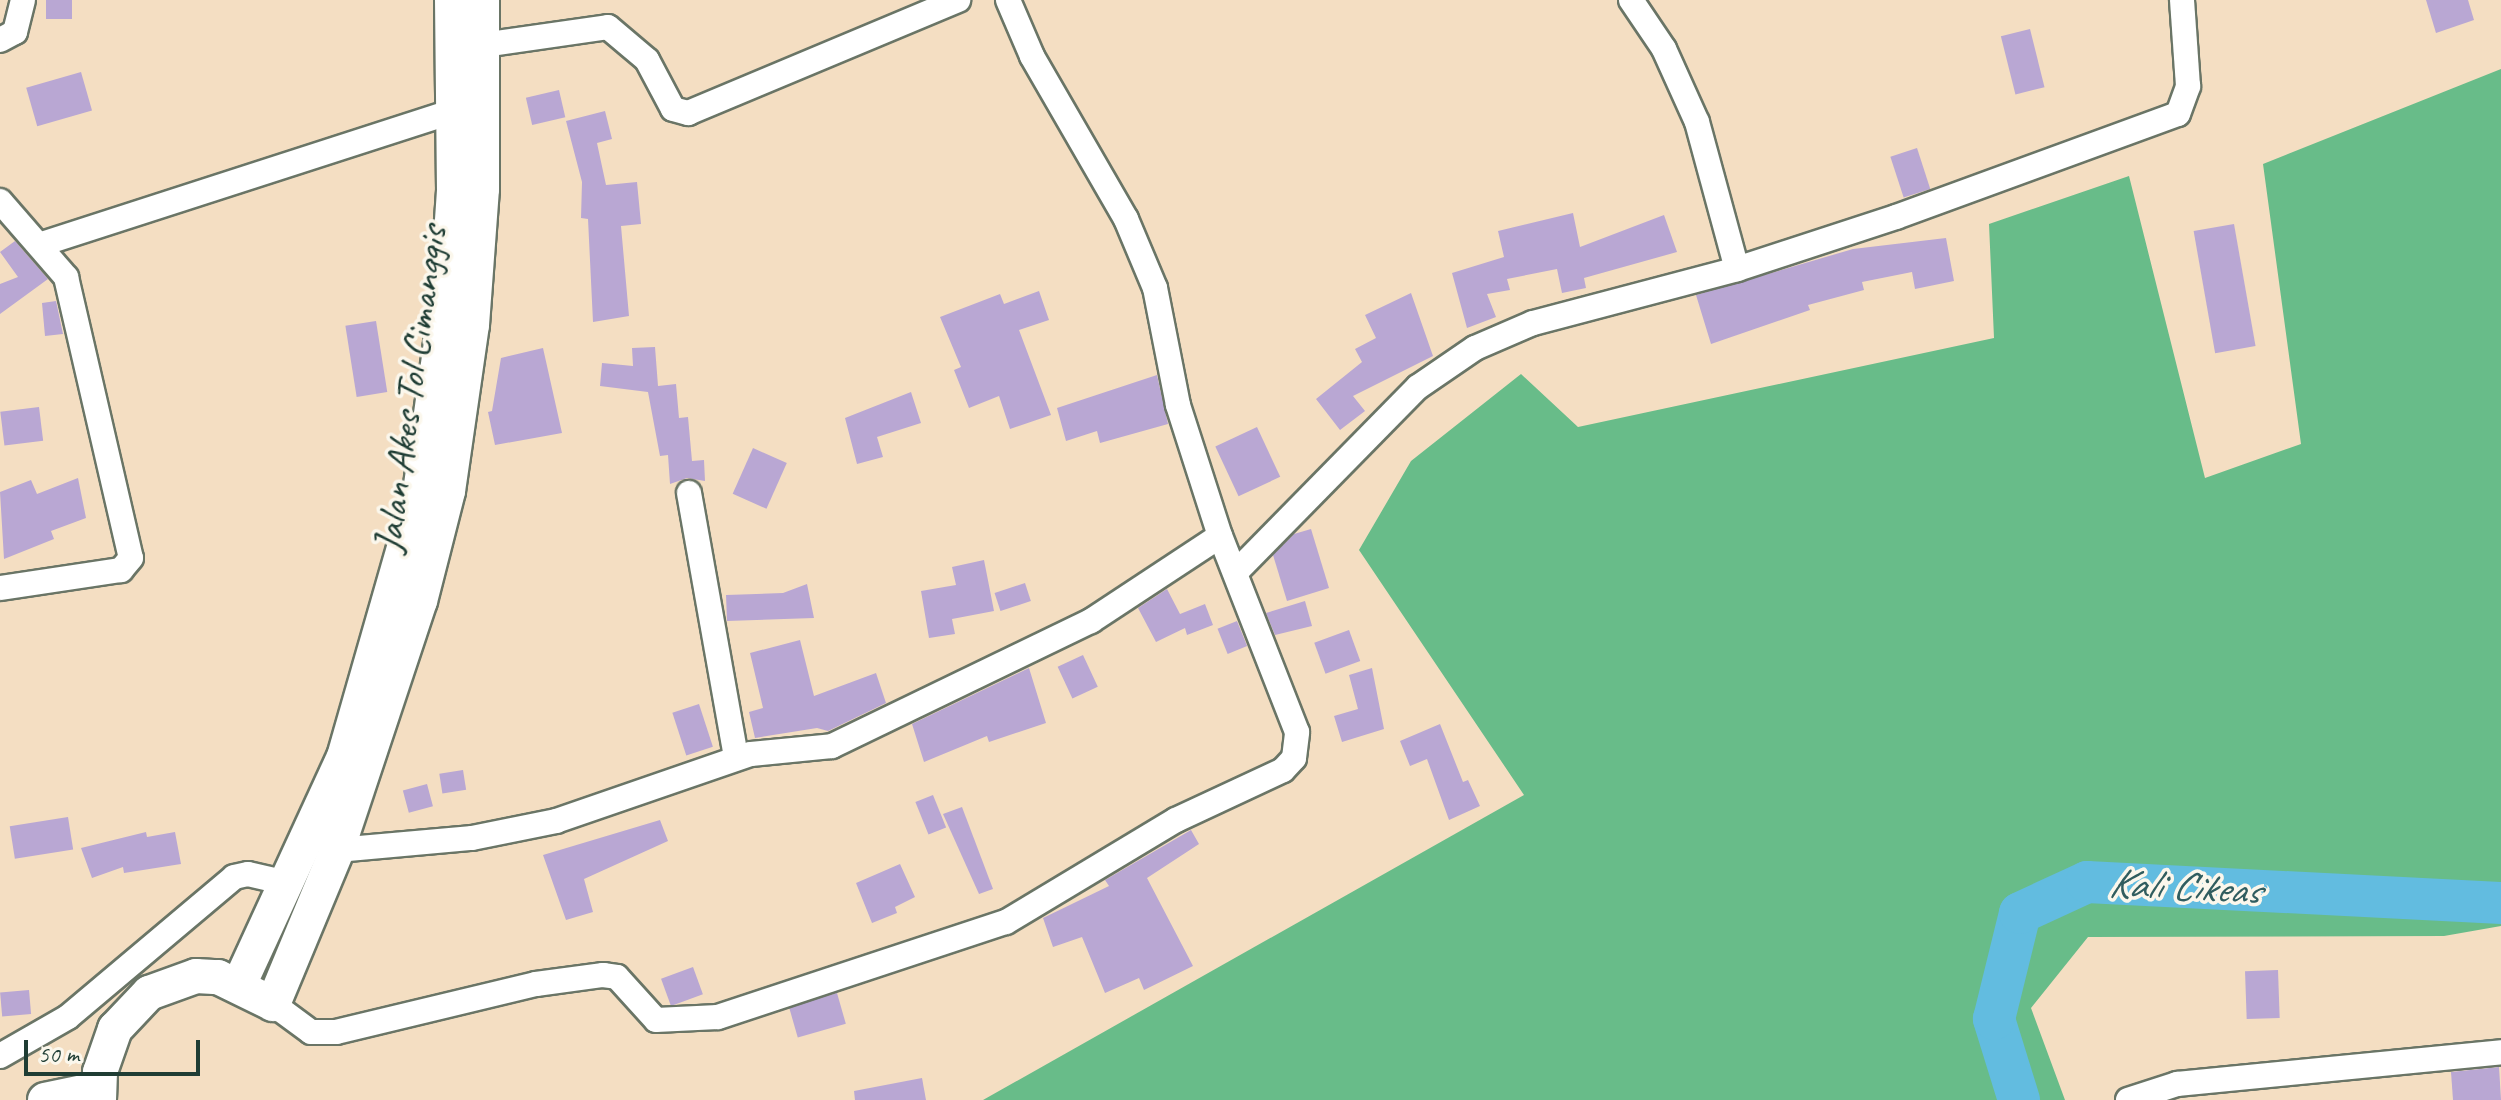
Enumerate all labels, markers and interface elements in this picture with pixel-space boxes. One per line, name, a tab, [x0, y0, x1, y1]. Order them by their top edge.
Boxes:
street label: Jalan Akes Tol Cimanggis	[363, 223, 457, 555]
water label: Kali Cikeas	[2107, 858, 2261, 916]
scale bar	[28, 1024, 204, 1074]
text: 50 m	[38, 1039, 79, 1069]

